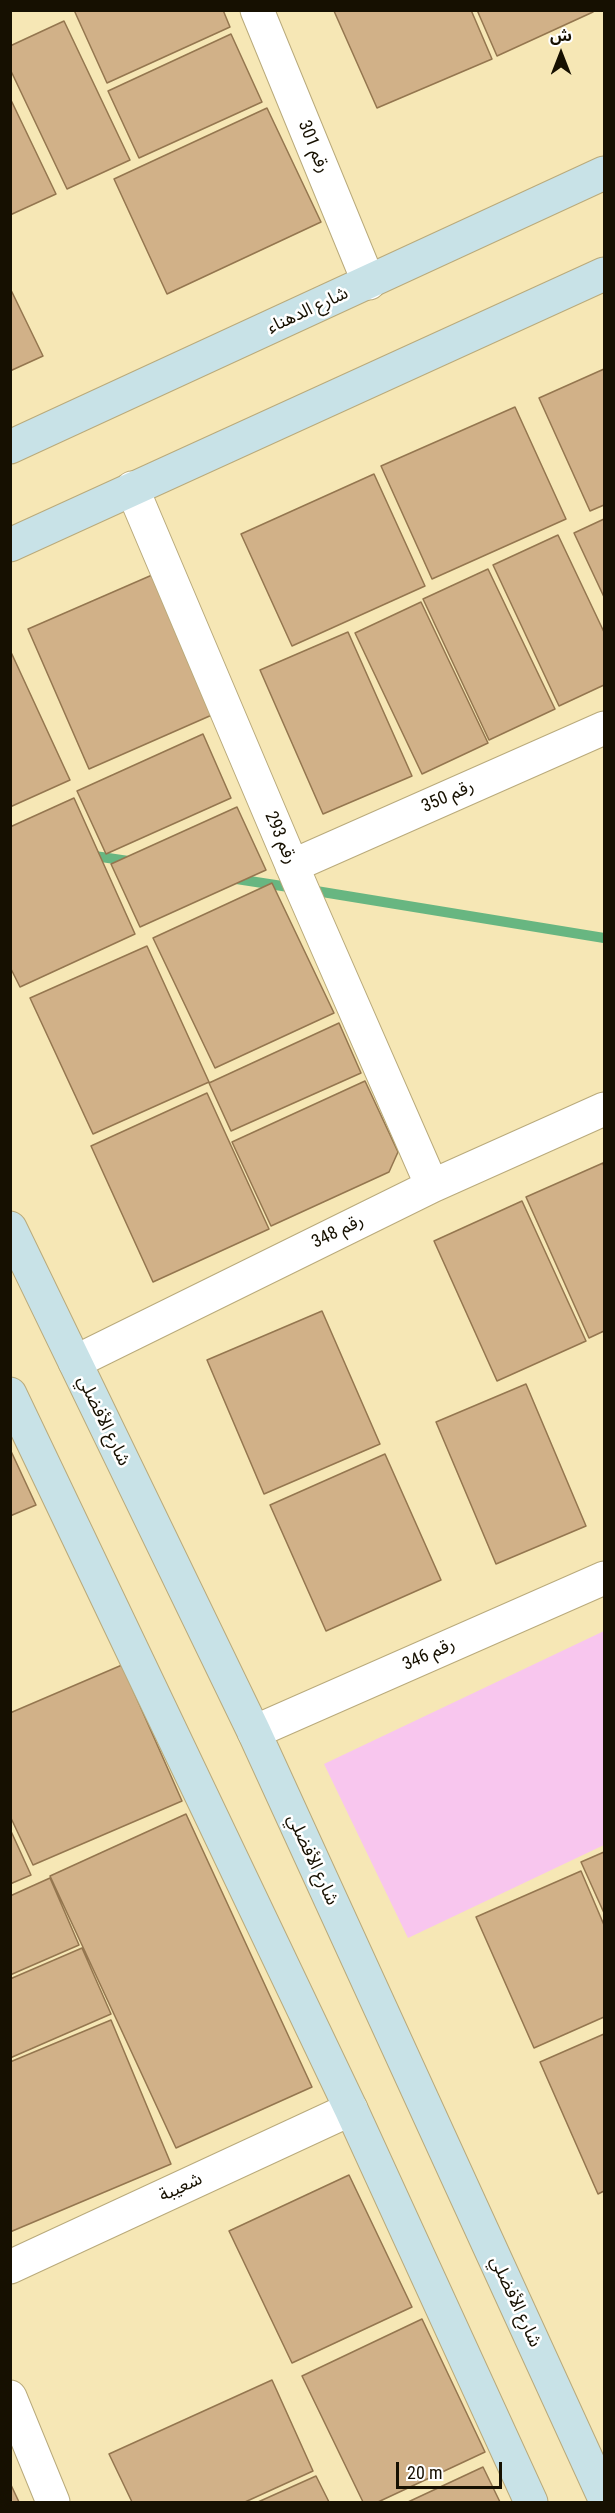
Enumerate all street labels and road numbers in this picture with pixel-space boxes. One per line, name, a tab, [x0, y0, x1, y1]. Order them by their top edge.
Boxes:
street label: رقم 301	[293, 117, 333, 177]
street label: شارع الدهناء	[264, 283, 352, 339]
street label: رقم 350	[418, 776, 478, 818]
street label: رقم 293	[259, 808, 301, 868]
street label: رقم 348	[309, 1210, 367, 1254]
street label: شارع الأفضلي	[72, 1372, 134, 1470]
street label: رقم 346	[399, 1634, 459, 1676]
street label: شارع الأفضلي	[282, 1811, 342, 1909]
street label: شعيبة	[156, 2169, 206, 2207]
street label: شارع الأفضلي	[485, 2253, 545, 2351]

